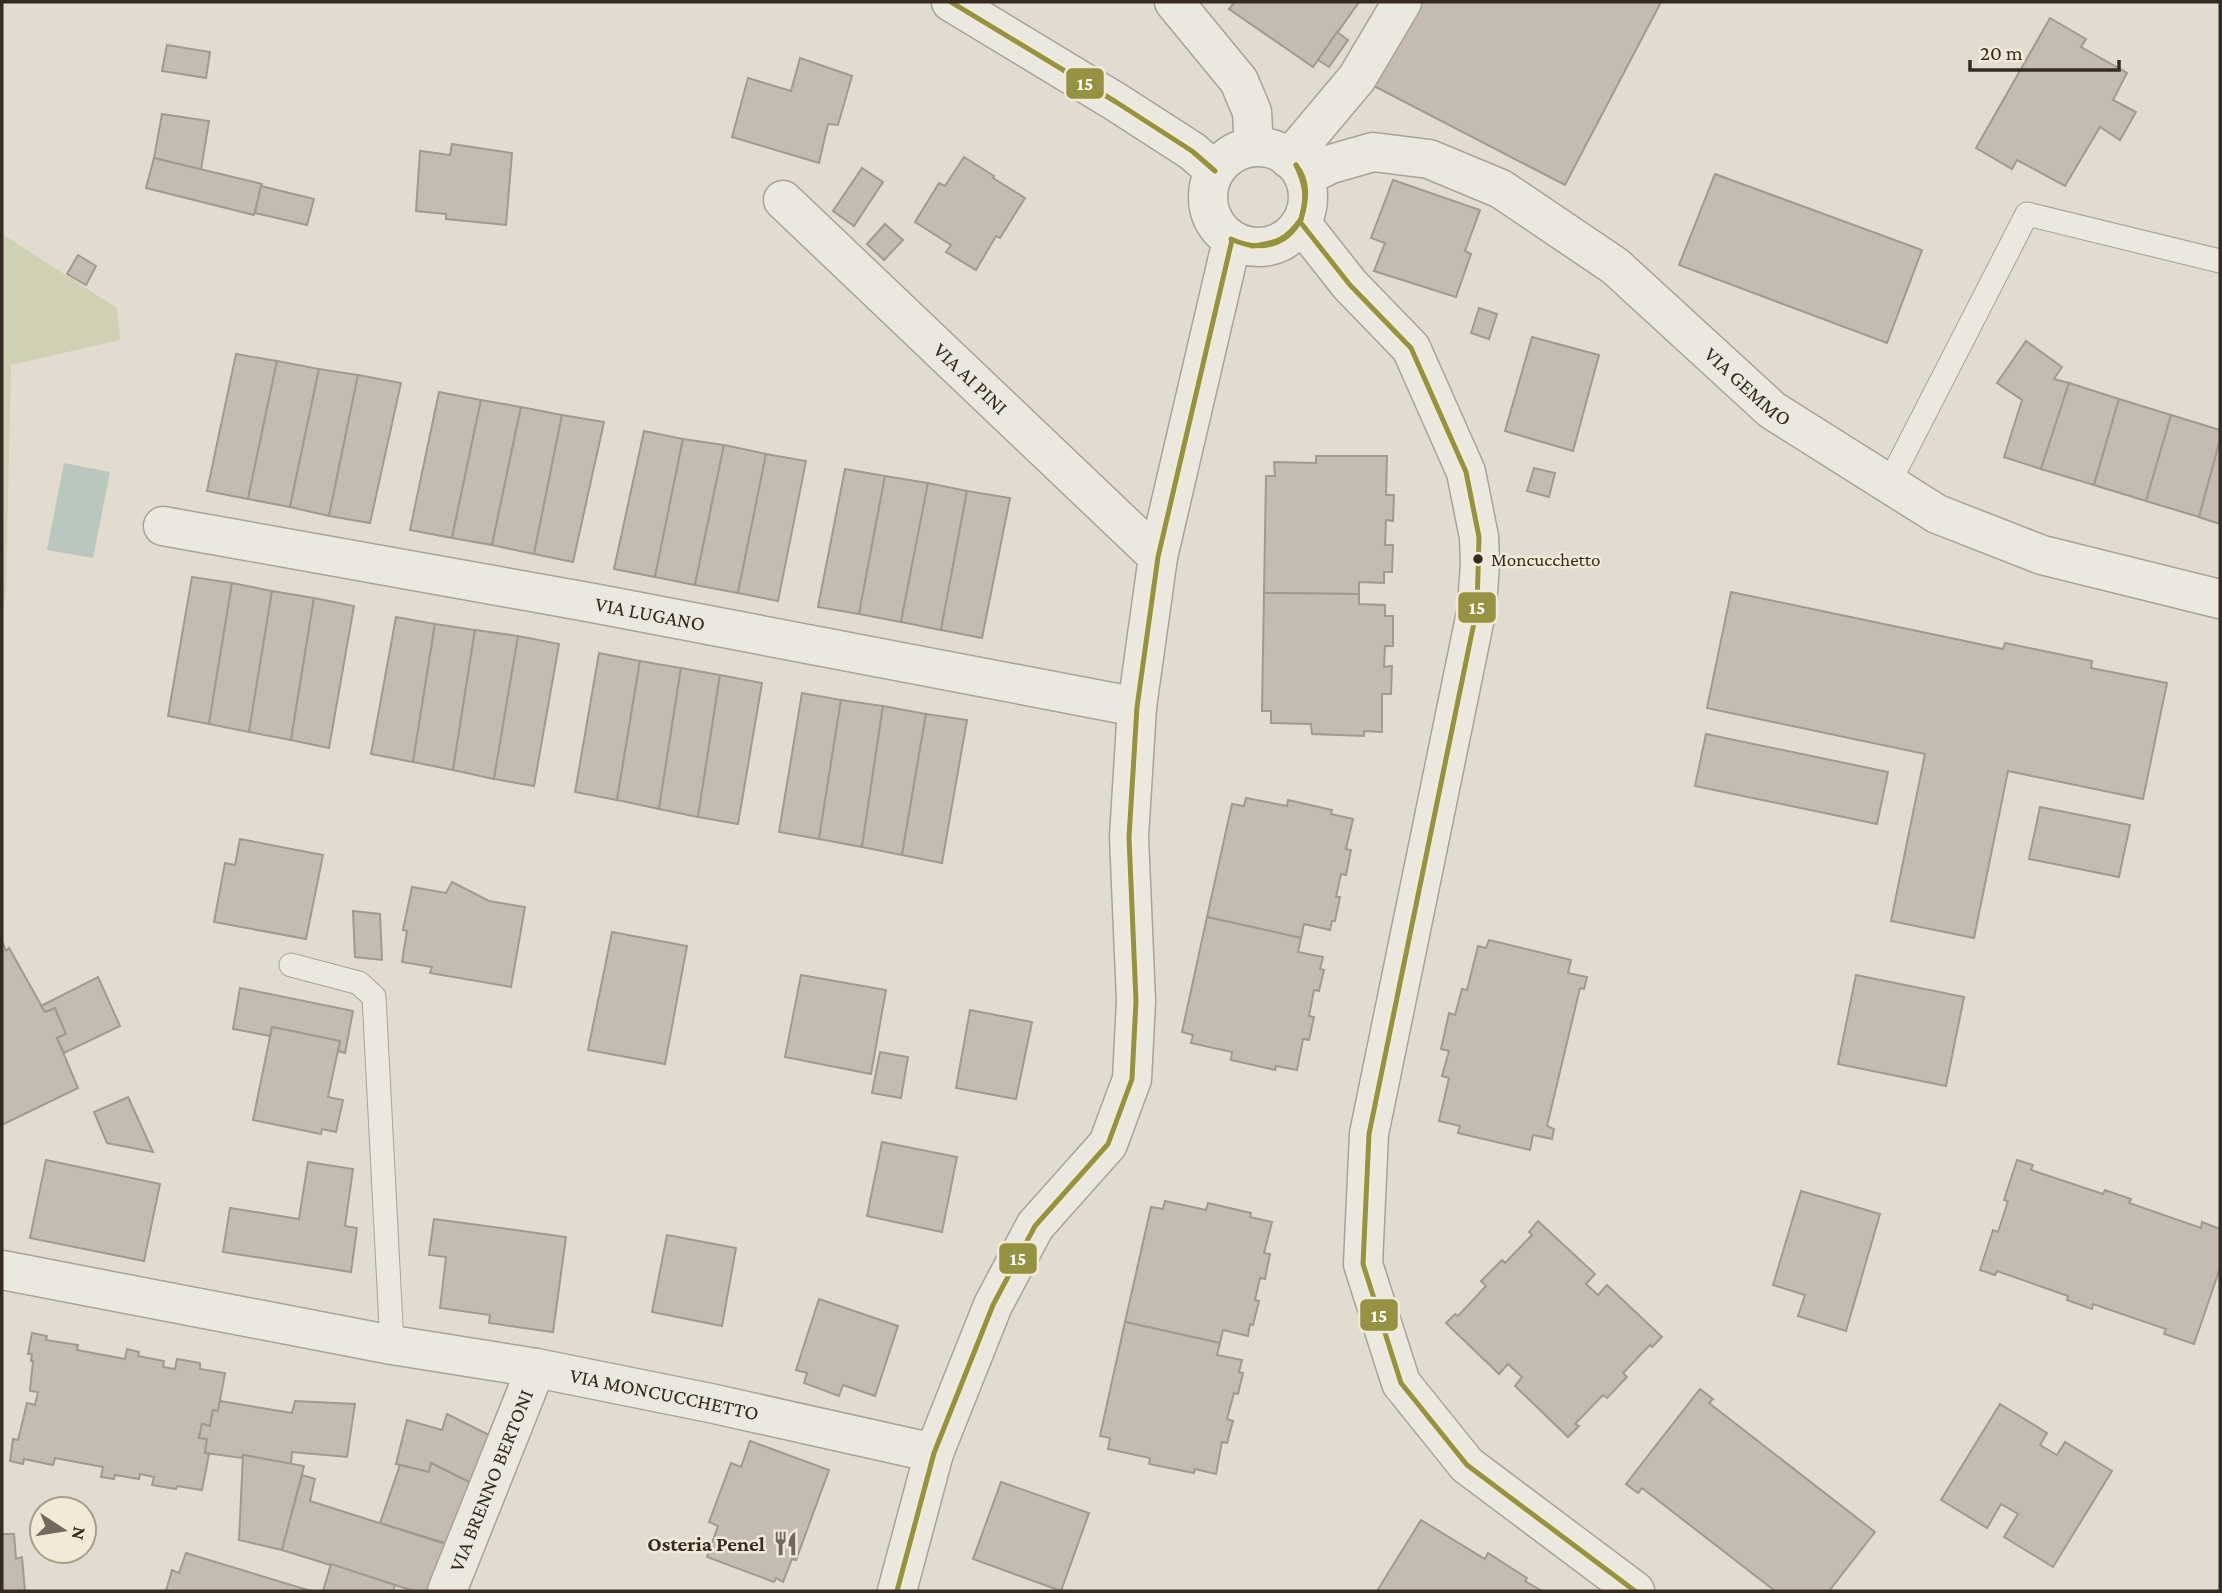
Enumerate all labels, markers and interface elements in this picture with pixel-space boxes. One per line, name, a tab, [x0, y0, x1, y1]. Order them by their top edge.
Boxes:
scale bar	[1970, 28, 2119, 72]
text: 20 m	[1980, 41, 2023, 65]
line badge: 15	[1065, 67, 1105, 100]
text: 15	[1077, 73, 1093, 94]
street label: VIA AI PINI	[928, 338, 1013, 420]
street label: VIA GEMMO	[1699, 342, 1796, 431]
place label: Moncucchetto	[1491, 549, 1600, 570]
marker: Moncucchetto	[1471, 552, 1485, 566]
line badge: 15	[1457, 591, 1497, 624]
street label: VIA LUGANO	[593, 592, 707, 636]
text: 15	[1469, 597, 1485, 618]
line badge: 15	[998, 1242, 1038, 1275]
text: 15	[1010, 1248, 1026, 1269]
line badge: 15	[1359, 1298, 1399, 1332]
text: 15	[1371, 1305, 1387, 1326]
street label: VIA MONCUCCHETTO	[568, 1363, 761, 1426]
street label: VIA BRENNO BERTONI	[444, 1386, 538, 1575]
north arrow	[28, 1495, 98, 1565]
text: N	[68, 1525, 91, 1542]
restaurant icon: Osteria Penel	[771, 1530, 799, 1558]
place label: Osteria Penel	[647, 1532, 765, 1556]

